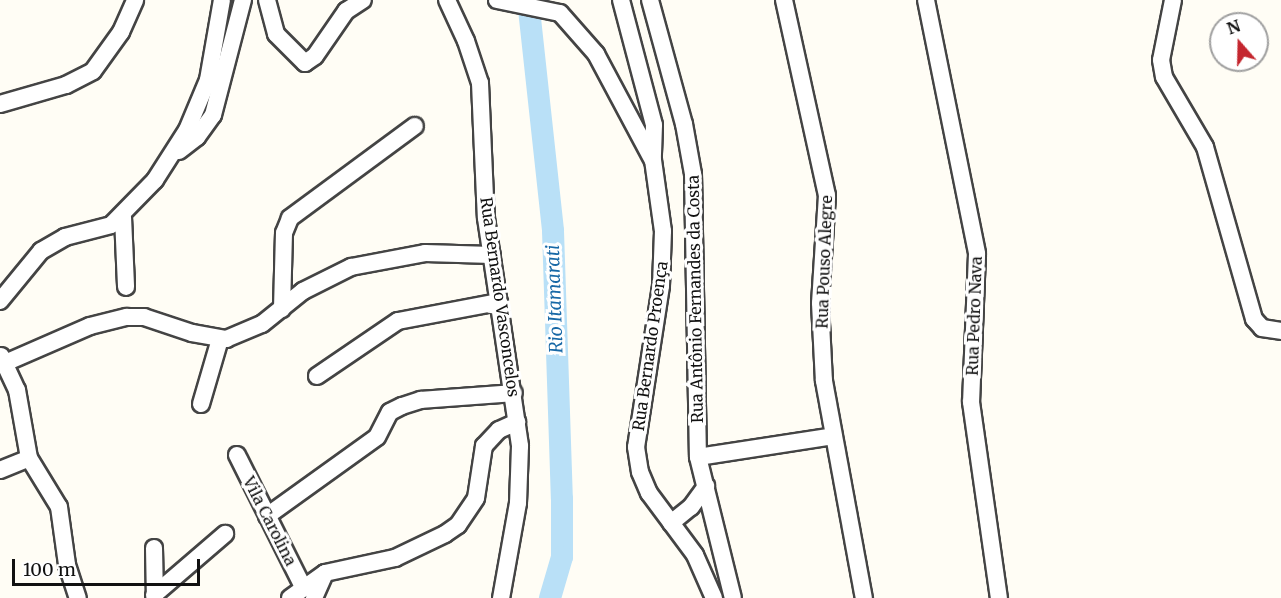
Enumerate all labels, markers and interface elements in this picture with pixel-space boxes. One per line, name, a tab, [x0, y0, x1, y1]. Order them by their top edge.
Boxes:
north arrow	[1209, 12, 1269, 72]
text: N	[1224, 15, 1243, 39]
street label: Rua Antônio Fernandes da Costa	[683, 175, 707, 423]
street label: Rua Pouso Alegre	[812, 195, 836, 329]
street label: Rua Bernardo Vasconcelos	[476, 196, 524, 398]
water label: Rio Itamarati	[542, 244, 568, 354]
street label: Rua Pedro Nava	[962, 256, 986, 376]
street label: Rua Bernardo Proença	[629, 260, 671, 432]
street label: Vila Carolina	[239, 473, 301, 569]
scale bar	[15, 547, 202, 585]
text: 100 m	[23, 558, 76, 581]

